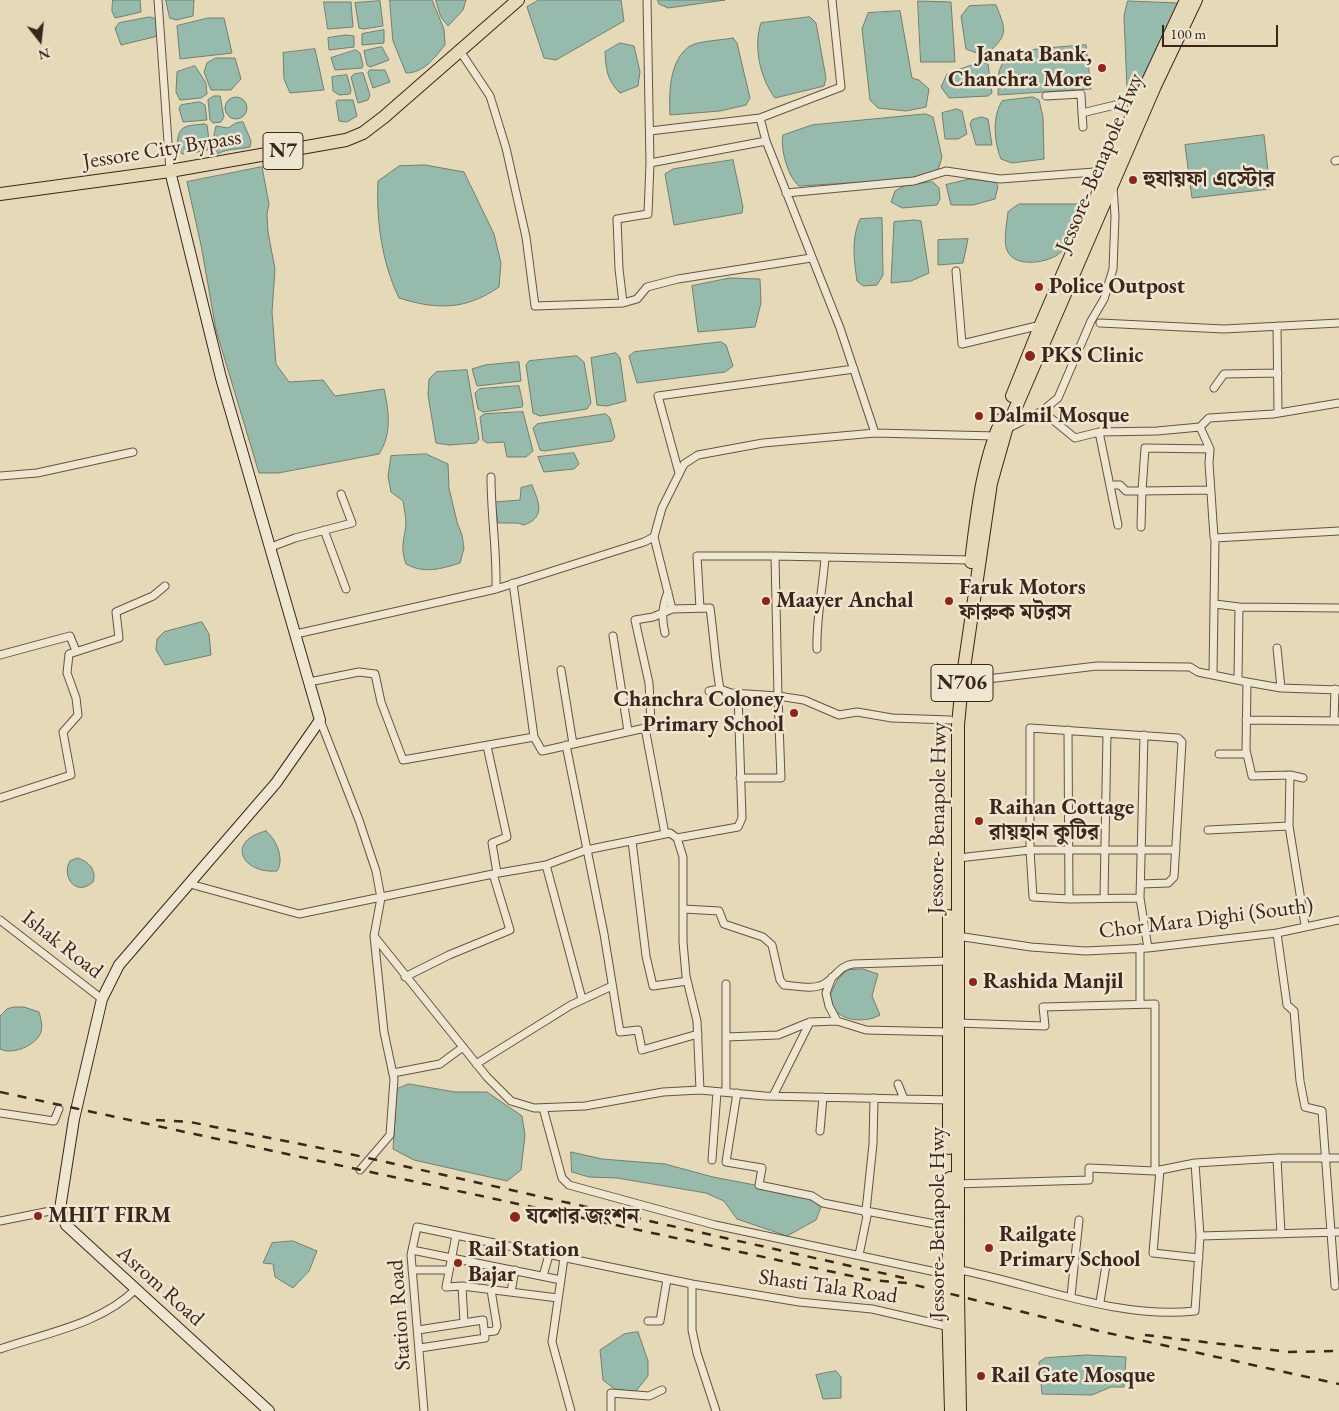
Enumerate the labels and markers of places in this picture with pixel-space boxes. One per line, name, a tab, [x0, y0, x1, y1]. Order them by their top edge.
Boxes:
place label: Janata Bank, Chanchra More	[948, 42, 1092, 94]
marker: Janata Bank, Chanchra More	[1096, 62, 1108, 74]
place label: হুযায়ফা এস্টোর	[1143, 167, 1275, 193]
marker: হুযায়ফা এস্টোর	[1127, 174, 1139, 186]
place label: Police Outpost	[1049, 274, 1185, 300]
marker: Police Outpost	[1033, 281, 1045, 293]
place label: PKS Clinic	[1041, 343, 1144, 369]
marker: PKS Clinic	[1023, 349, 1037, 363]
place label: Dalmil Mosque	[989, 403, 1129, 429]
marker: Dalmil Mosque	[973, 410, 985, 422]
place label: Faruk Motors ফারুক মটরস	[959, 575, 1086, 626]
place label: Maayer Anchal	[776, 588, 913, 614]
marker: Maayer Anchal	[760, 595, 772, 607]
marker: Faruk Motors ফারুক মটরস	[943, 595, 955, 607]
place label: Chanchra Coloney Primary School	[613, 687, 784, 738]
marker: Chanchra Coloney Primary School	[788, 707, 800, 719]
place label: Raihan Cottage রায়হান কুটির	[989, 795, 1134, 846]
marker: Raihan Cottage রায়হান কুটির	[973, 815, 985, 827]
place label: Rashida Manjil	[983, 969, 1124, 995]
marker: Rashida Manjil	[967, 976, 979, 988]
place label: MHIT FIRM	[48, 1203, 171, 1229]
place label: যশোর জংশন	[526, 1204, 639, 1230]
marker: MHIT FIRM	[32, 1210, 44, 1222]
marker: যশোর জংশন	[508, 1210, 522, 1224]
place label: Railgate Primary School	[999, 1222, 1141, 1274]
place label: Rail Station Bajar	[468, 1237, 579, 1288]
marker: Railgate Primary School	[983, 1242, 995, 1254]
marker: Rail Station Bajar	[452, 1257, 464, 1269]
place label: Rail Gate Mosque	[991, 1363, 1155, 1389]
marker: Rail Gate Mosque	[975, 1370, 987, 1382]

